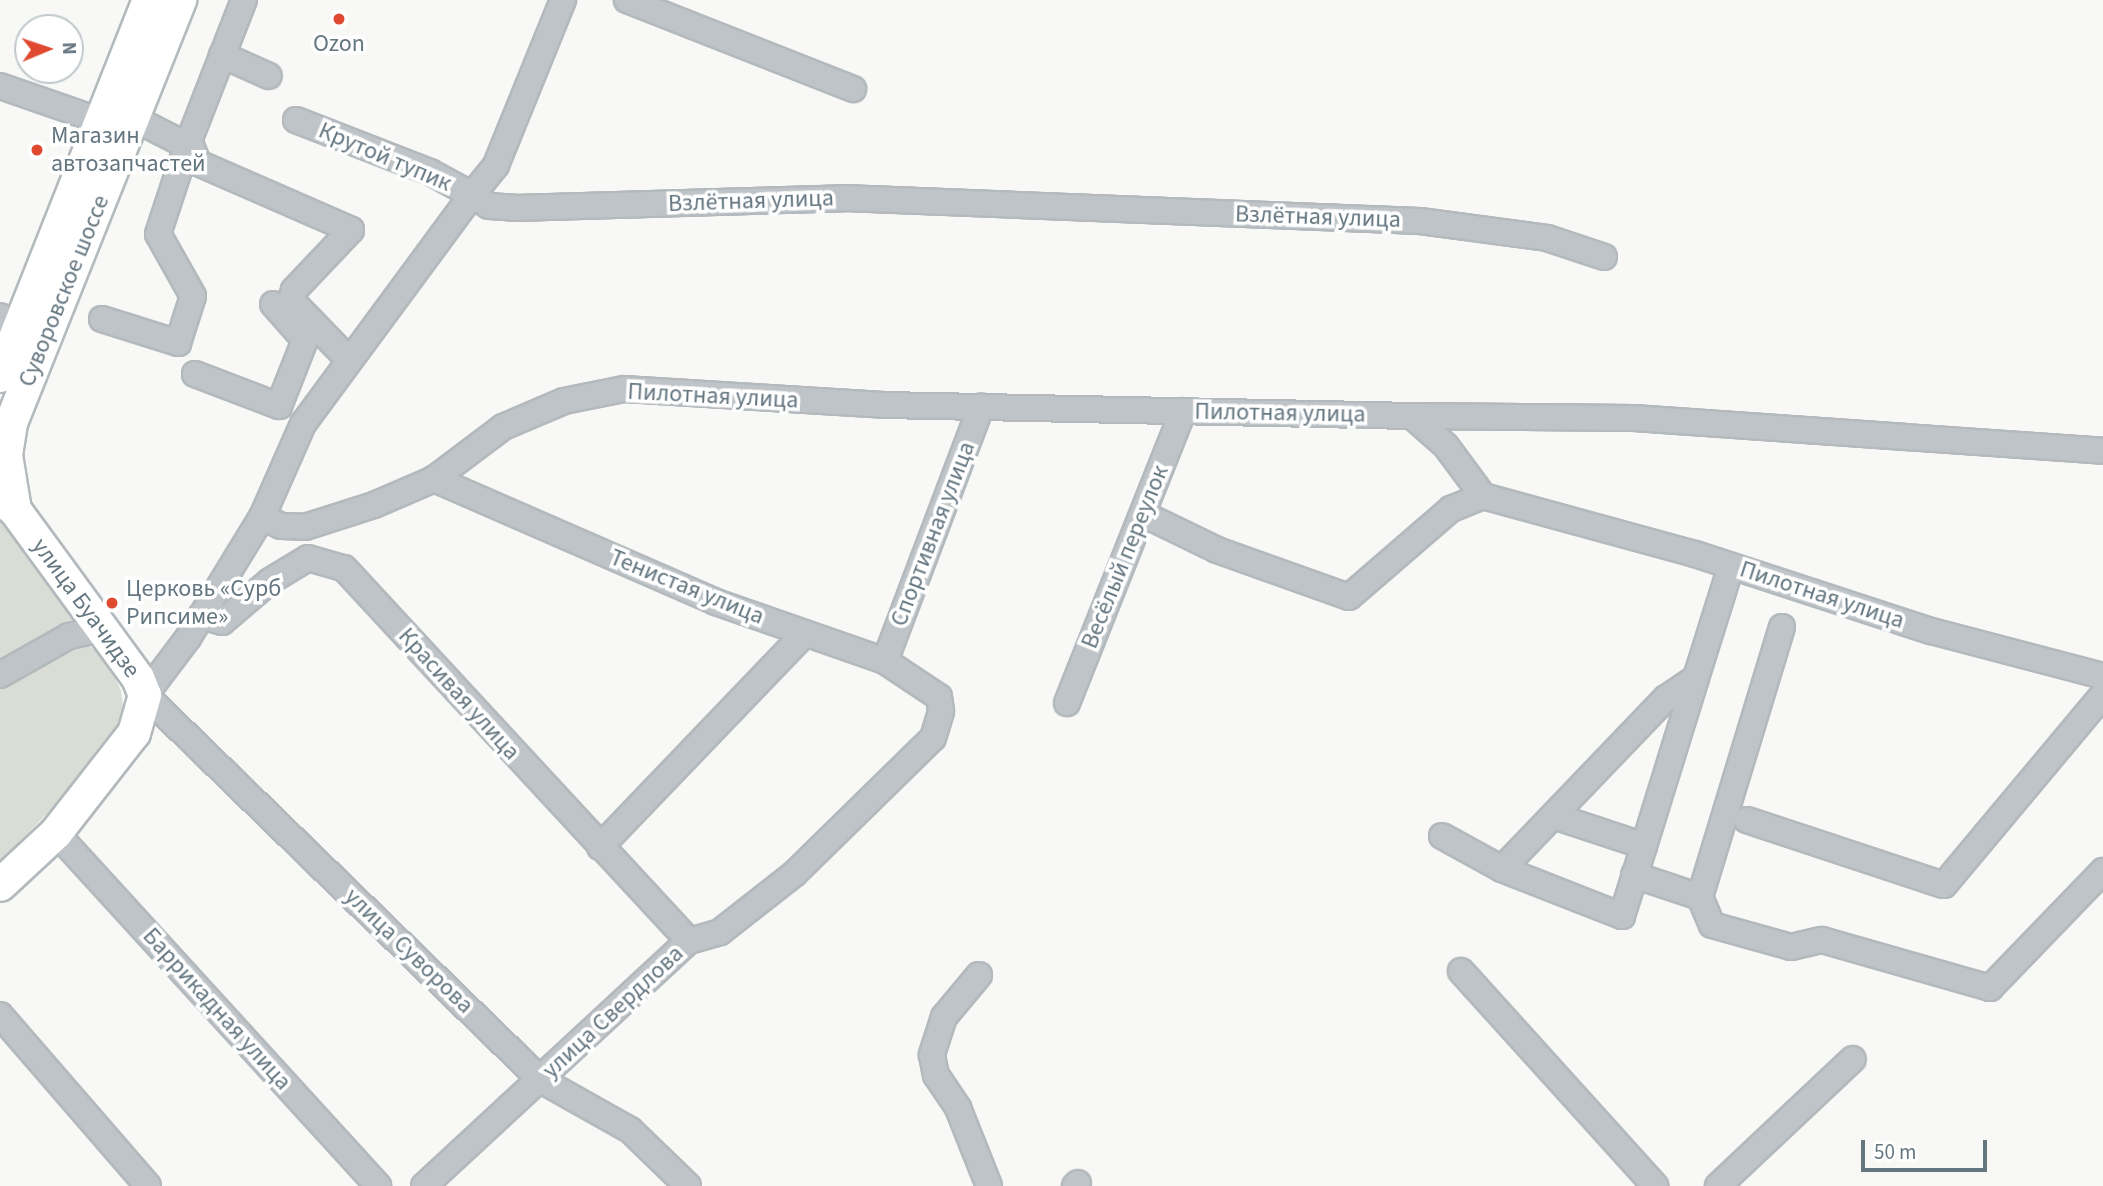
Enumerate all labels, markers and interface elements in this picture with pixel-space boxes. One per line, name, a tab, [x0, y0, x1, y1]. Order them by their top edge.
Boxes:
marker: Ozon	[331, 11, 347, 27]
north arrow	[14, 14, 84, 84]
place label: Ozon	[313, 30, 365, 58]
text: N	[55, 42, 82, 55]
street label: Крутой тупик	[314, 116, 456, 198]
place label: Магазин автозапчастей	[51, 122, 206, 178]
marker: Магазин автозапчастей	[29, 142, 45, 158]
street label: Взлётная улица	[668, 184, 834, 218]
street label: Суворовское шоссе	[12, 191, 116, 391]
street label: Взлётная улица	[1235, 200, 1401, 234]
street label: Пилотная улица	[627, 377, 799, 415]
street label: Пилотная улица	[1194, 397, 1366, 429]
street label: Спортивная улица	[885, 438, 981, 630]
street label: Весёлый переулок	[1075, 461, 1175, 653]
street label: улица Буачидзе	[26, 533, 146, 683]
street label: Тенистая улица	[606, 543, 768, 631]
street label: Пилотная улица	[1736, 555, 1908, 635]
place label: Церковь «Сурб Рипсиме»	[126, 575, 281, 631]
marker: Церковь «Сурб Рипсиме»	[104, 595, 120, 611]
street label: Красивая улица	[392, 622, 526, 766]
street label: улица Суворова	[339, 882, 479, 1020]
street label: Баррикадная улица	[137, 922, 297, 1096]
street label: улица Свердлова	[537, 939, 689, 1085]
scale bar	[1865, 1126, 1991, 1170]
text: 50 m	[1874, 1137, 1916, 1167]

